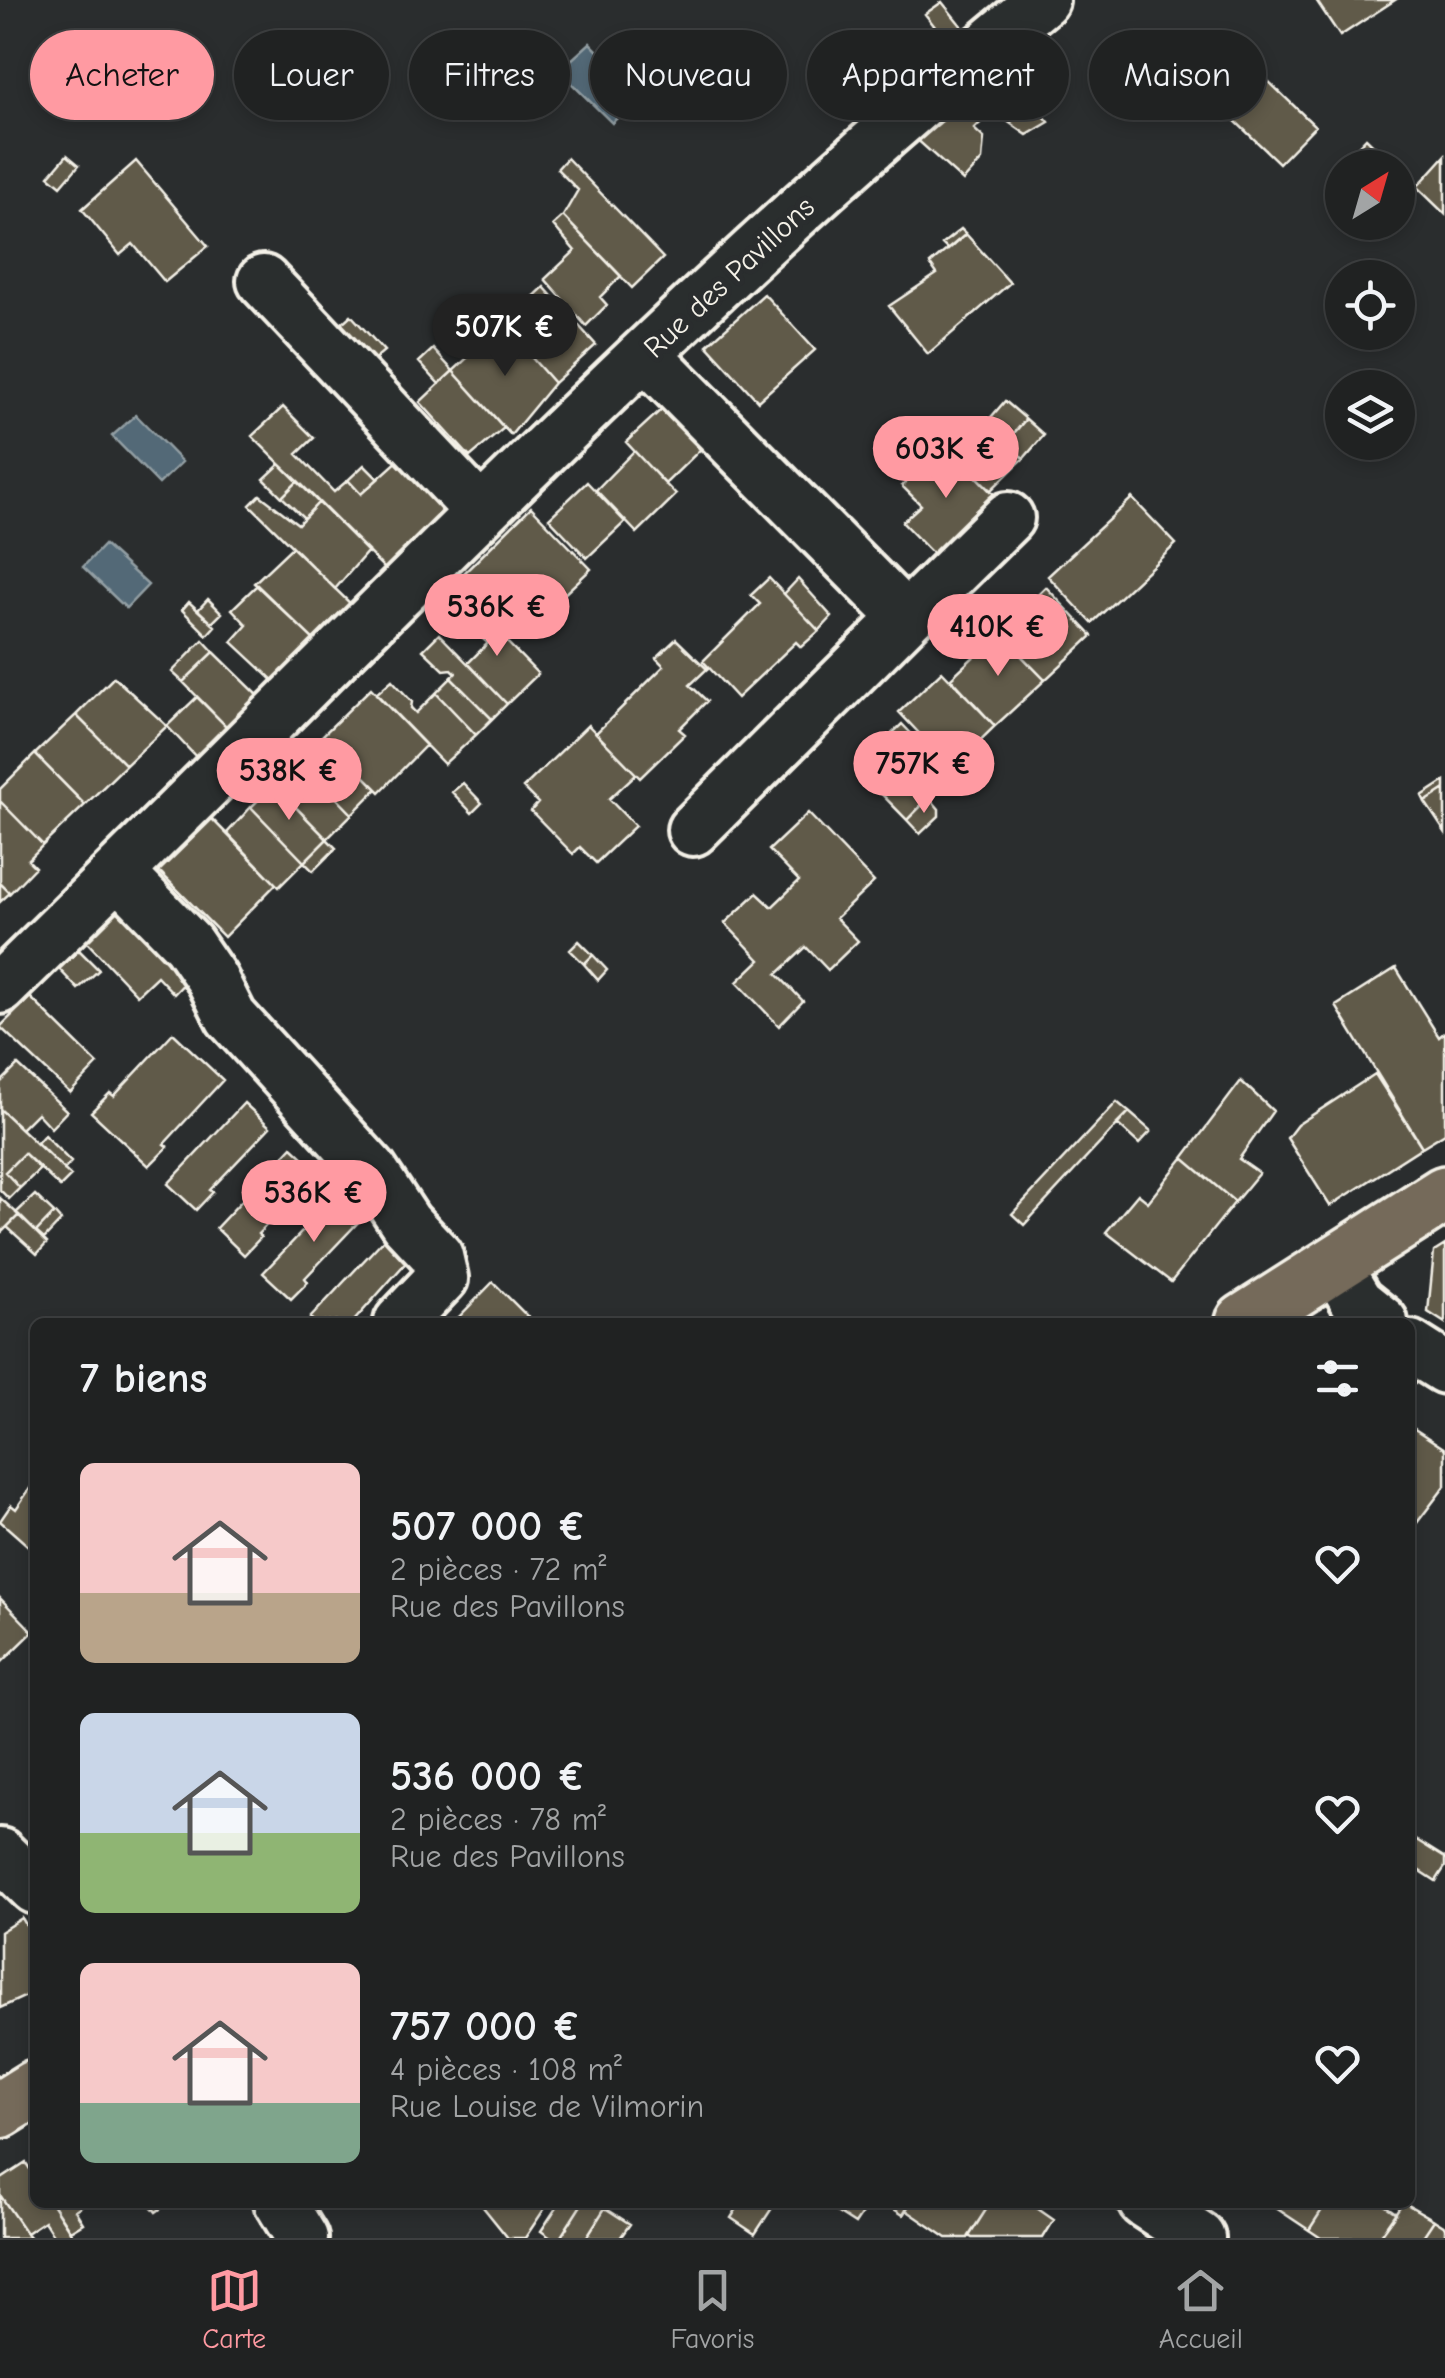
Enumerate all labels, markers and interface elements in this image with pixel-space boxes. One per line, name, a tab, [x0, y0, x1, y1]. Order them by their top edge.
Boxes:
chip: Acheter	[30, 30, 214, 120]
chip: Louer	[234, 30, 389, 120]
chip: Filtres	[409, 30, 570, 120]
chip: Nouveau	[590, 30, 787, 120]
chip: Appartement	[807, 30, 1069, 120]
chip: Maison	[1089, 30, 1266, 120]
north arrow	[1325, 150, 1415, 240]
map controls	[1325, 150, 1415, 460]
street label: Rue des Pavillons	[637, 189, 822, 365]
button: locate	[1325, 260, 1415, 350]
pin: 507K €	[424, 294, 586, 379]
text: 507K €	[454, 308, 556, 345]
button: layers	[1325, 370, 1415, 460]
pin: 603K €	[865, 416, 1027, 501]
text: 603K €	[895, 430, 997, 467]
pin: 536K €	[416, 574, 578, 659]
text: 536K €	[447, 588, 547, 625]
pin: 410K €	[917, 594, 1079, 679]
text: 410K €	[949, 608, 1047, 645]
pin: 757K €	[843, 731, 1005, 816]
pin: 538K €	[208, 738, 370, 823]
text: 757K €	[875, 745, 973, 782]
text: 538K €	[239, 752, 339, 789]
pin: 536K €	[233, 1160, 395, 1245]
text: 536K €	[264, 1174, 364, 1211]
icon: filters	[1310, 1351, 1365, 1406]
text: 7 biens	[80, 1354, 207, 1403]
text: 507 000 €	[390, 1502, 586, 1551]
icon: home	[160, 1503, 280, 1623]
icon: heart	[1310, 1536, 1365, 1591]
text: 2 pièces · 72 m²	[390, 1551, 606, 1588]
text: Rue des Pavillons	[390, 1588, 625, 1625]
text: 536 000 €	[390, 1752, 586, 1801]
icon: home	[160, 1753, 280, 1873]
icon: heart	[1310, 1786, 1365, 1841]
text: 2 pièces · 78 m²	[390, 1801, 606, 1838]
text: Rue des Pavillons	[390, 1838, 625, 1875]
text: 757 000 €	[390, 2002, 581, 2051]
icon: home	[160, 2003, 280, 2123]
icon: heart	[1310, 2036, 1365, 2091]
text: 4 pièces · 108 m²	[390, 2051, 622, 2088]
text: Rue Louise de Vilmorin	[390, 2088, 704, 2125]
tab: Carte	[202, 2263, 266, 2355]
tab: Favoris	[670, 2263, 754, 2355]
tab: Accueil	[1159, 2263, 1243, 2355]

